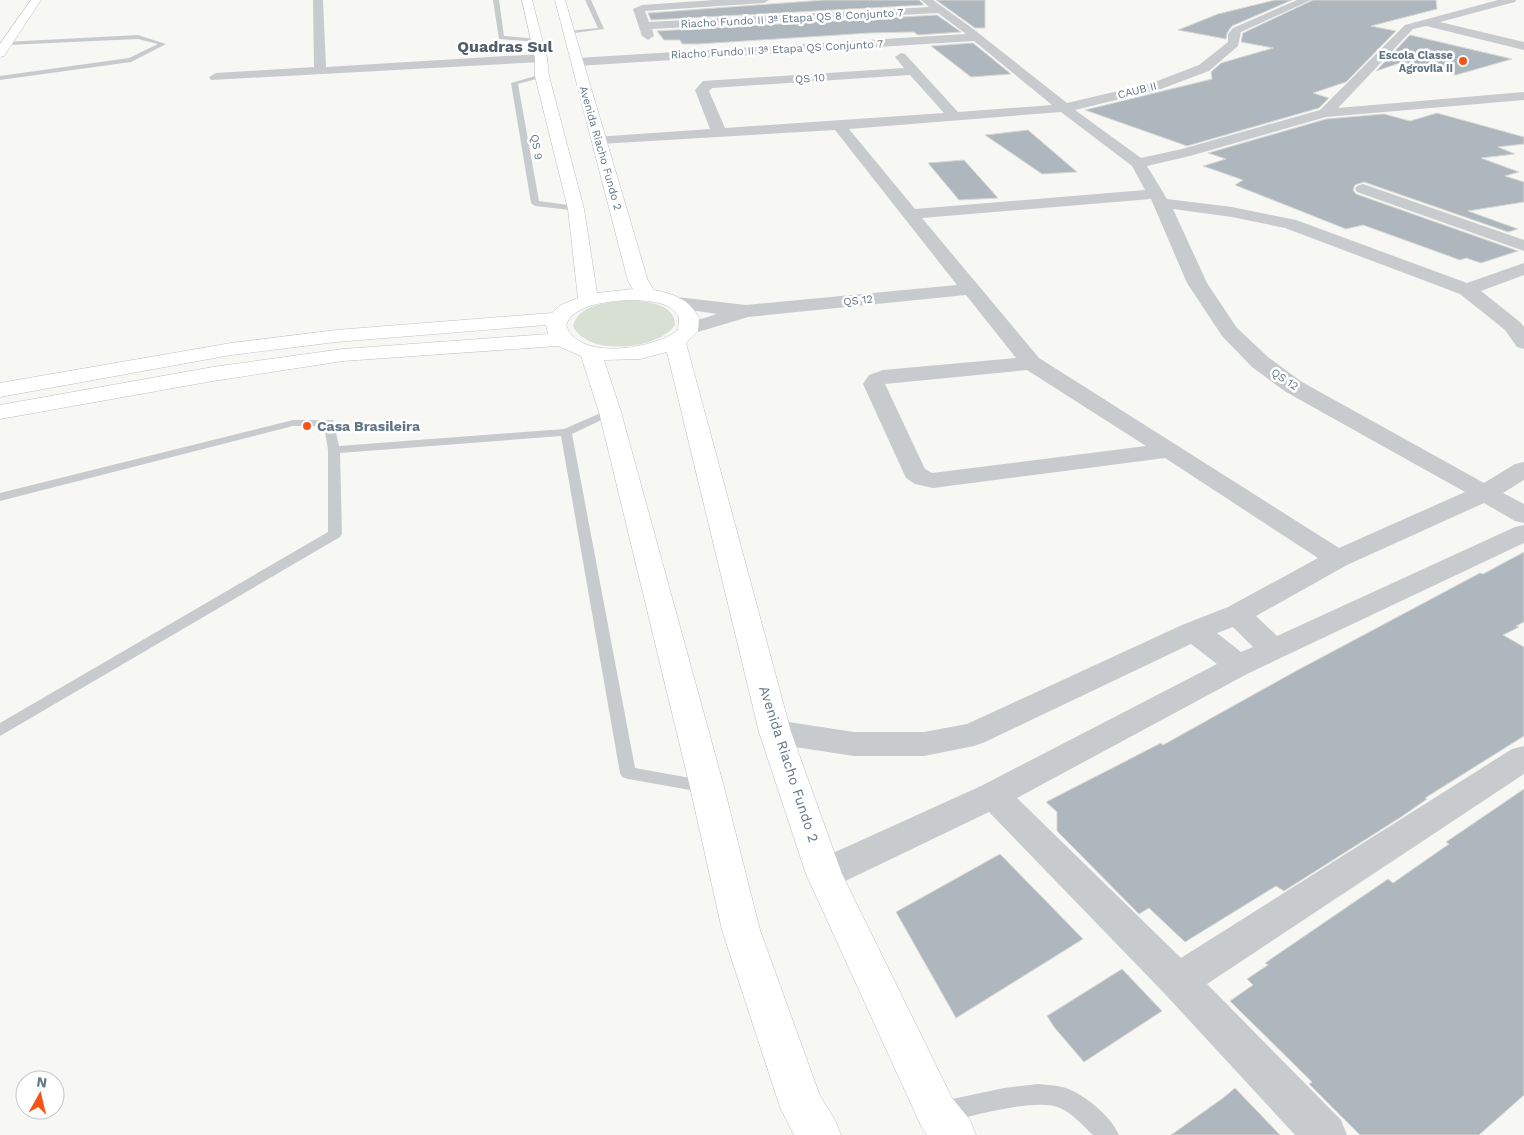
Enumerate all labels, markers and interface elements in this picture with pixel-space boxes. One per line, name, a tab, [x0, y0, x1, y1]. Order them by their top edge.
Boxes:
street label: Riacho Fundo II 3ª Etapa QS 8 Conjunto 7	[680, 6, 904, 31]
district label: Quadras Sul	[457, 37, 554, 56]
street label: Riacho Fundo II 3ª Etapa QS Conjunto 7	[670, 37, 884, 62]
place label: Escola Classe Agrovila II	[1379, 49, 1453, 75]
marker: Escola Classe Agrovila II	[1457, 55, 1469, 67]
street label: QS 10	[795, 71, 826, 86]
street label: CAUB II	[1116, 79, 1158, 102]
street label: Avenida Riacho Fundo 2	[577, 85, 624, 212]
street label: QS 9	[528, 133, 545, 161]
street label: QS 12	[843, 292, 873, 309]
street label: QS 12	[1269, 366, 1301, 393]
place label: Casa Brasileira	[317, 418, 421, 434]
marker: Casa Brasileira	[301, 420, 313, 432]
street label: Avenida Riacho Fundo 2	[756, 684, 822, 844]
north arrow	[15, 1070, 65, 1120]
text: N	[36, 1073, 48, 1091]

